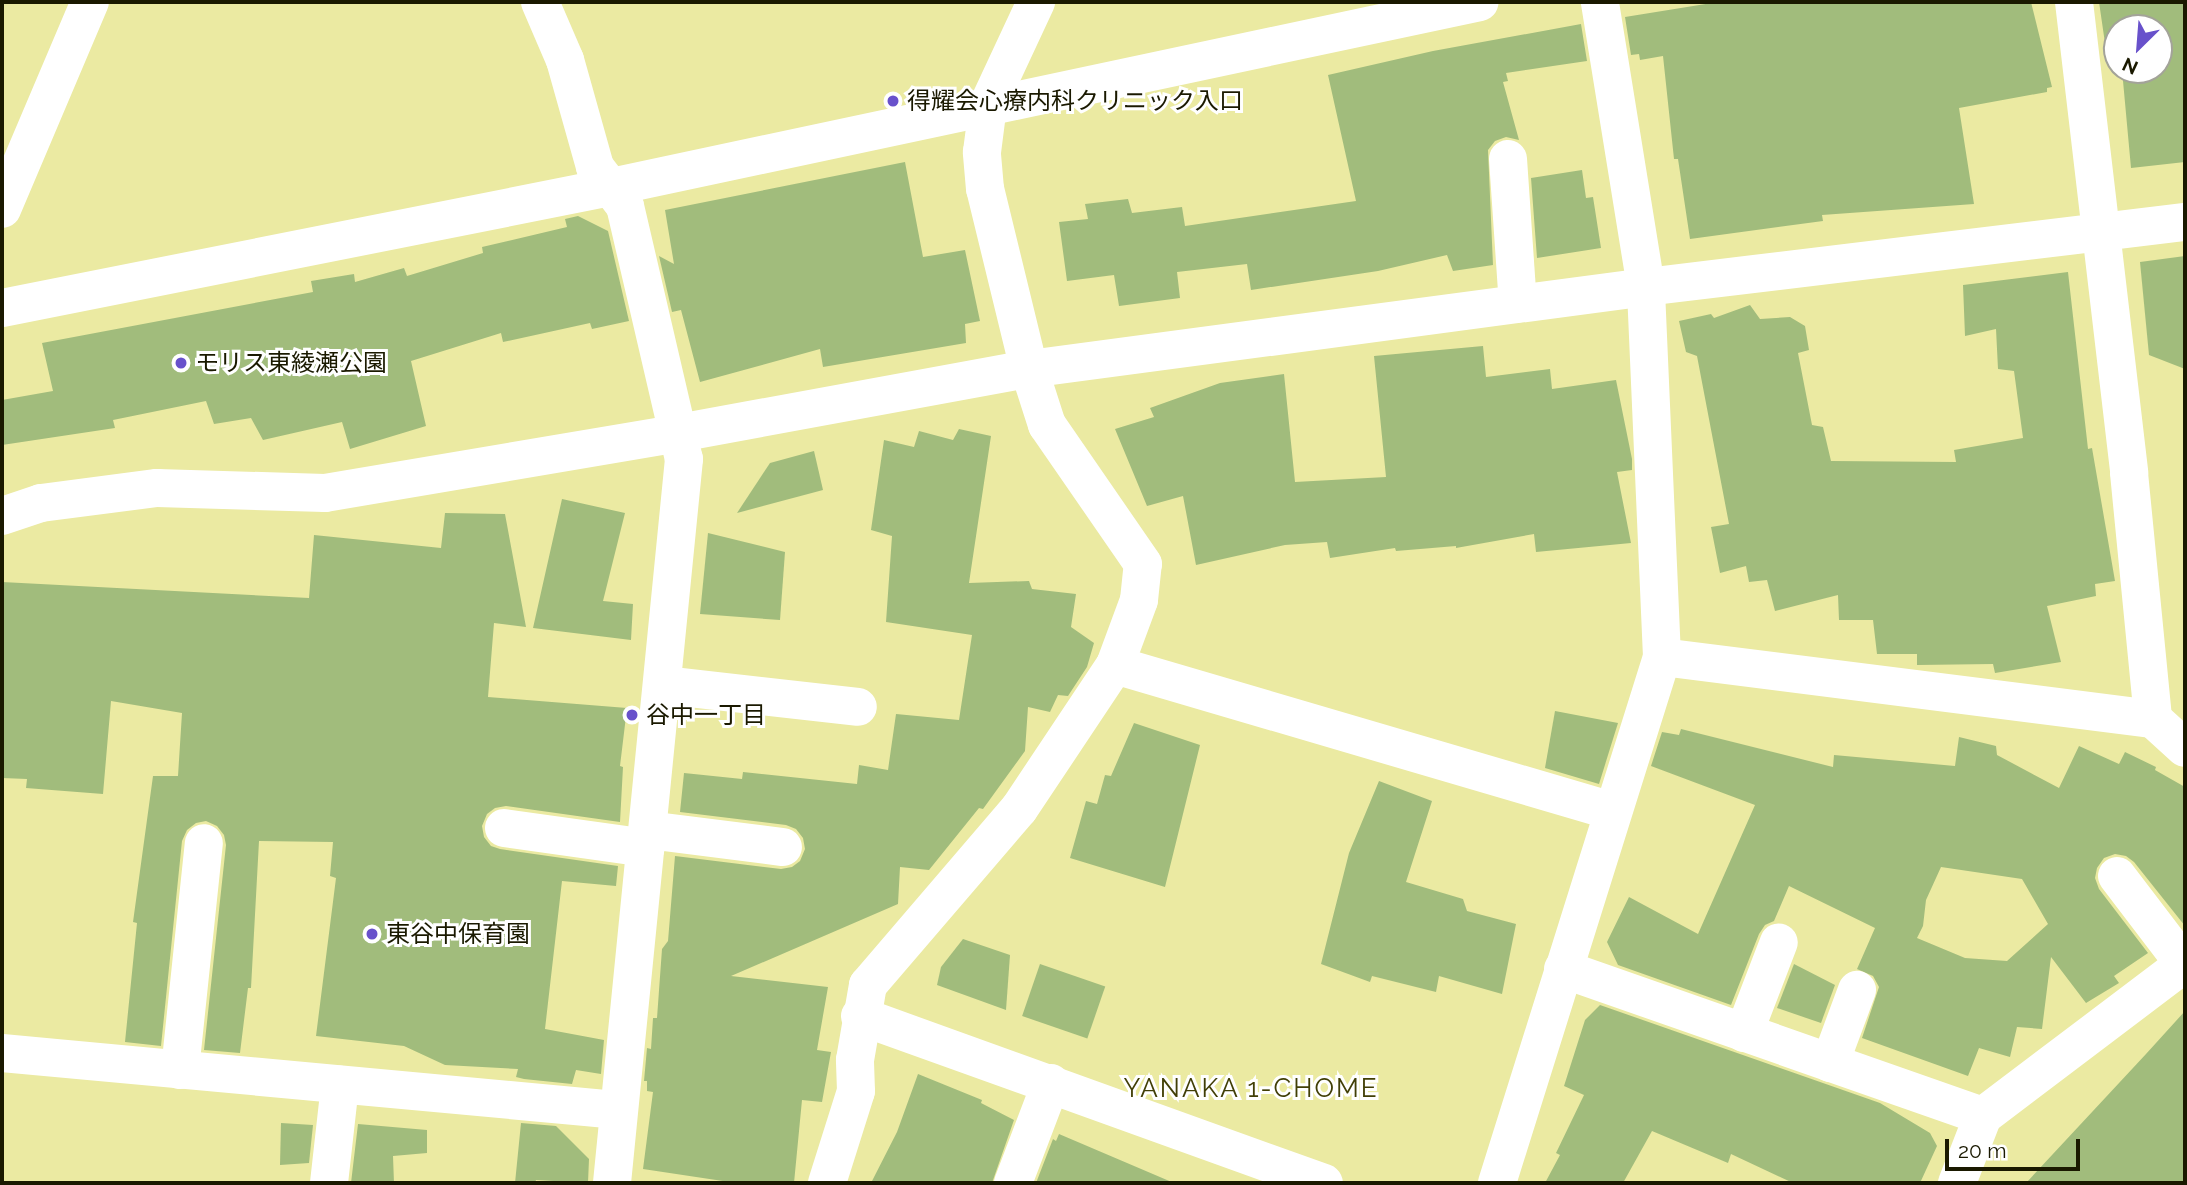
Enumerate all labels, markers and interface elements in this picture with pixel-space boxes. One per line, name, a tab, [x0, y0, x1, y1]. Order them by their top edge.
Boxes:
north arrow	[2103, 14, 2173, 84]
text: N	[2119, 53, 2141, 79]
place label: 得耀会心療内科クリニック入口	[907, 87, 1243, 115]
marker: 得耀会心療内科クリニック入口	[885, 93, 901, 109]
place label: モリス東綾瀬公園	[195, 349, 387, 377]
marker: モリス東綾瀬公園	[173, 355, 189, 371]
place label: 谷中一丁目	[646, 701, 766, 729]
marker: 谷中一丁目	[624, 707, 640, 723]
place label: 東谷中保育園	[386, 920, 530, 948]
marker: 東谷中保育園	[364, 926, 380, 942]
district label: YANAKA 1-CHOME	[1125, 1073, 1377, 1105]
scale bar	[1949, 1126, 2084, 1170]
text: 20 m	[1958, 1138, 2006, 1163]

